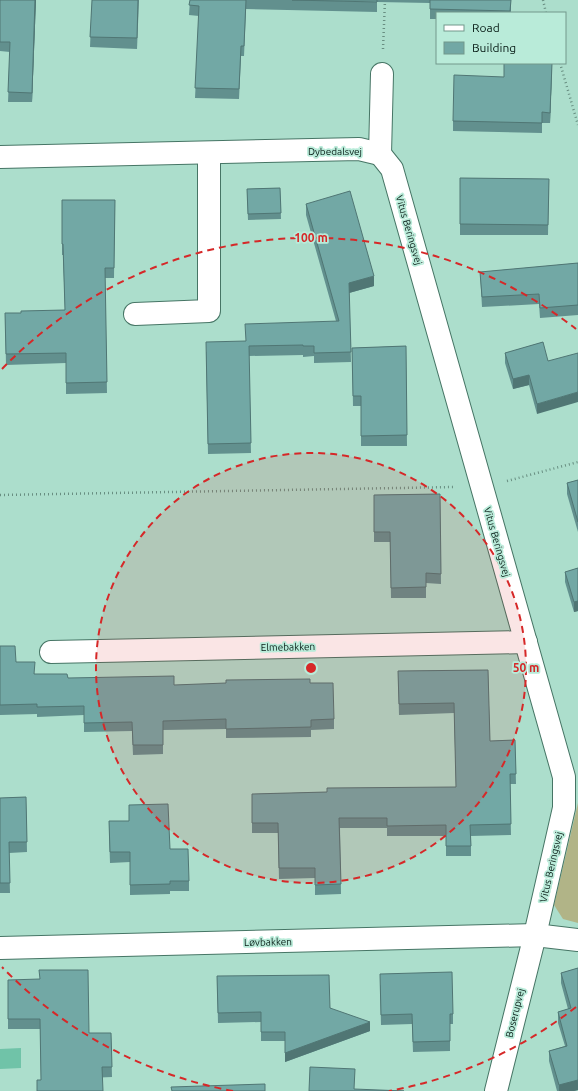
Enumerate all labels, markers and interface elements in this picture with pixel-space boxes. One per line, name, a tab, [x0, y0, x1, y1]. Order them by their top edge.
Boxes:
legend	[436, 12, 566, 64]
text: Road	[472, 21, 500, 34]
text: Building	[472, 41, 516, 54]
street label: Dybedalsvej	[308, 146, 362, 157]
street label: Vitus Beringsvej	[394, 194, 424, 266]
text: 100 m	[294, 231, 328, 244]
street label: Vitus Beringsvej	[482, 506, 512, 578]
street label: Elmebakken	[261, 641, 315, 653]
centre of rings	[304, 661, 318, 675]
text: 50 m	[513, 661, 539, 674]
street label: Vitus Beringsvej	[538, 831, 564, 903]
street label: Løvbakken	[244, 936, 292, 948]
street label: Boserupvej	[504, 987, 526, 1039]

